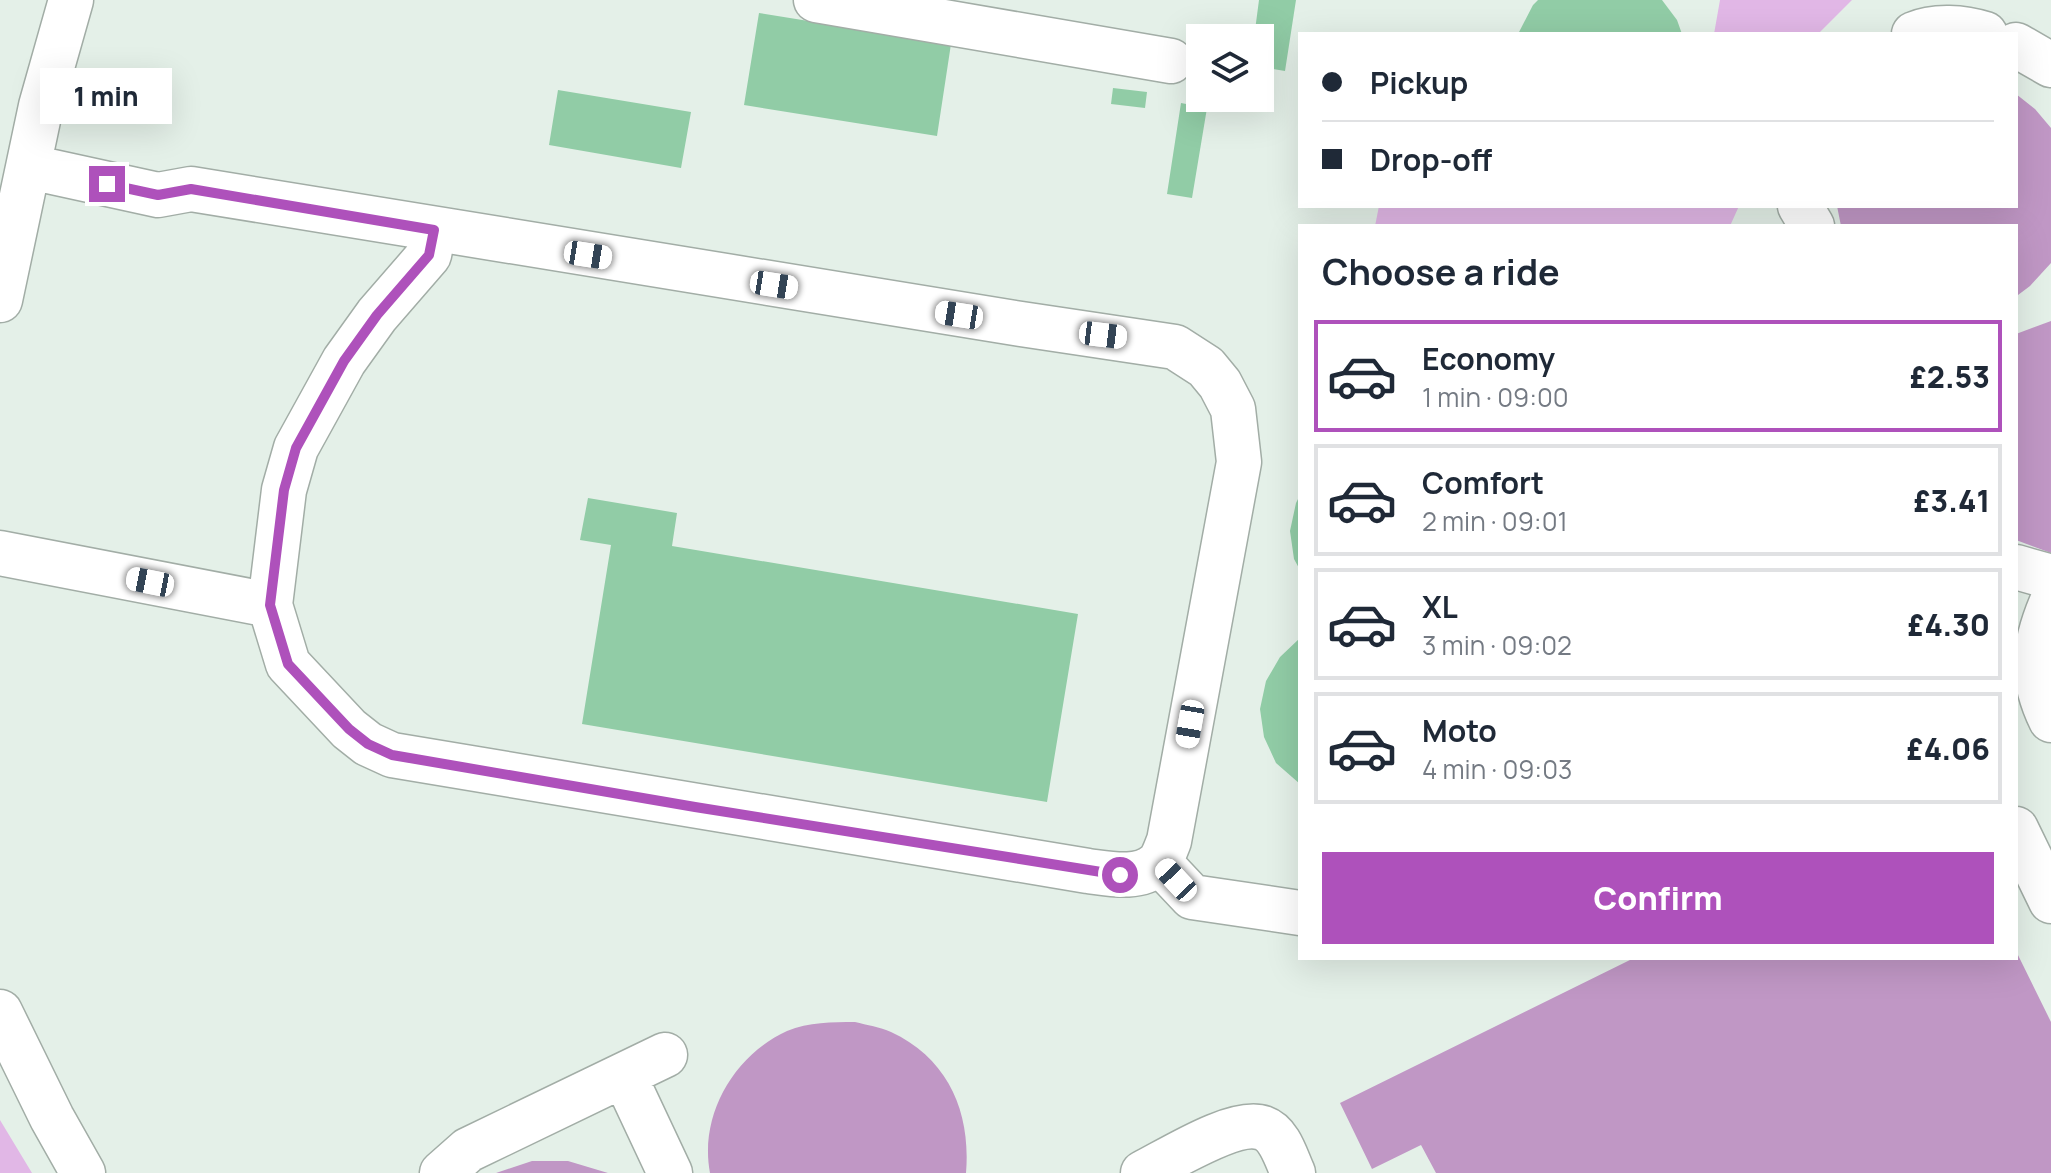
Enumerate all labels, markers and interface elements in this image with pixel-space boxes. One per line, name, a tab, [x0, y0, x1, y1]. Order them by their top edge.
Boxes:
map controls	[1186, 24, 1274, 112]
button: layers	[1186, 24, 1274, 112]
text: Pickup	[1370, 62, 1468, 103]
callout: 1 min	[41, 68, 173, 124]
text: 1 min	[73, 78, 139, 114]
text: Drop-off	[1370, 139, 1492, 180]
route end	[89, 166, 125, 202]
car	[562, 239, 614, 271]
text: Choose a ride	[1322, 247, 1560, 296]
car	[748, 269, 800, 301]
car	[933, 299, 985, 331]
car	[1078, 320, 1128, 350]
text: Economy	[1422, 338, 1555, 379]
icon: car	[1326, 340, 1398, 412]
text: £2.53	[1910, 356, 1990, 397]
text: 1 min · 09:00	[1422, 379, 1569, 415]
text: Comfort	[1422, 462, 1544, 503]
icon: car	[1326, 464, 1398, 536]
text: £3.41	[1913, 480, 1990, 521]
text: 2 min · 09:01	[1422, 503, 1568, 539]
car	[124, 566, 176, 598]
text: XL	[1422, 586, 1458, 627]
icon: car	[1326, 588, 1398, 660]
text: £4.30	[1907, 604, 1990, 645]
text: 3 min · 09:02	[1422, 627, 1572, 663]
car	[1174, 698, 1206, 750]
text: Moto	[1422, 710, 1497, 751]
icon: car	[1326, 712, 1398, 784]
text: £4.06	[1907, 728, 1990, 769]
text: 4 min · 09:03	[1422, 751, 1572, 787]
button: Confirm	[1322, 852, 1994, 944]
car	[1151, 854, 1201, 906]
route start	[1102, 857, 1138, 893]

